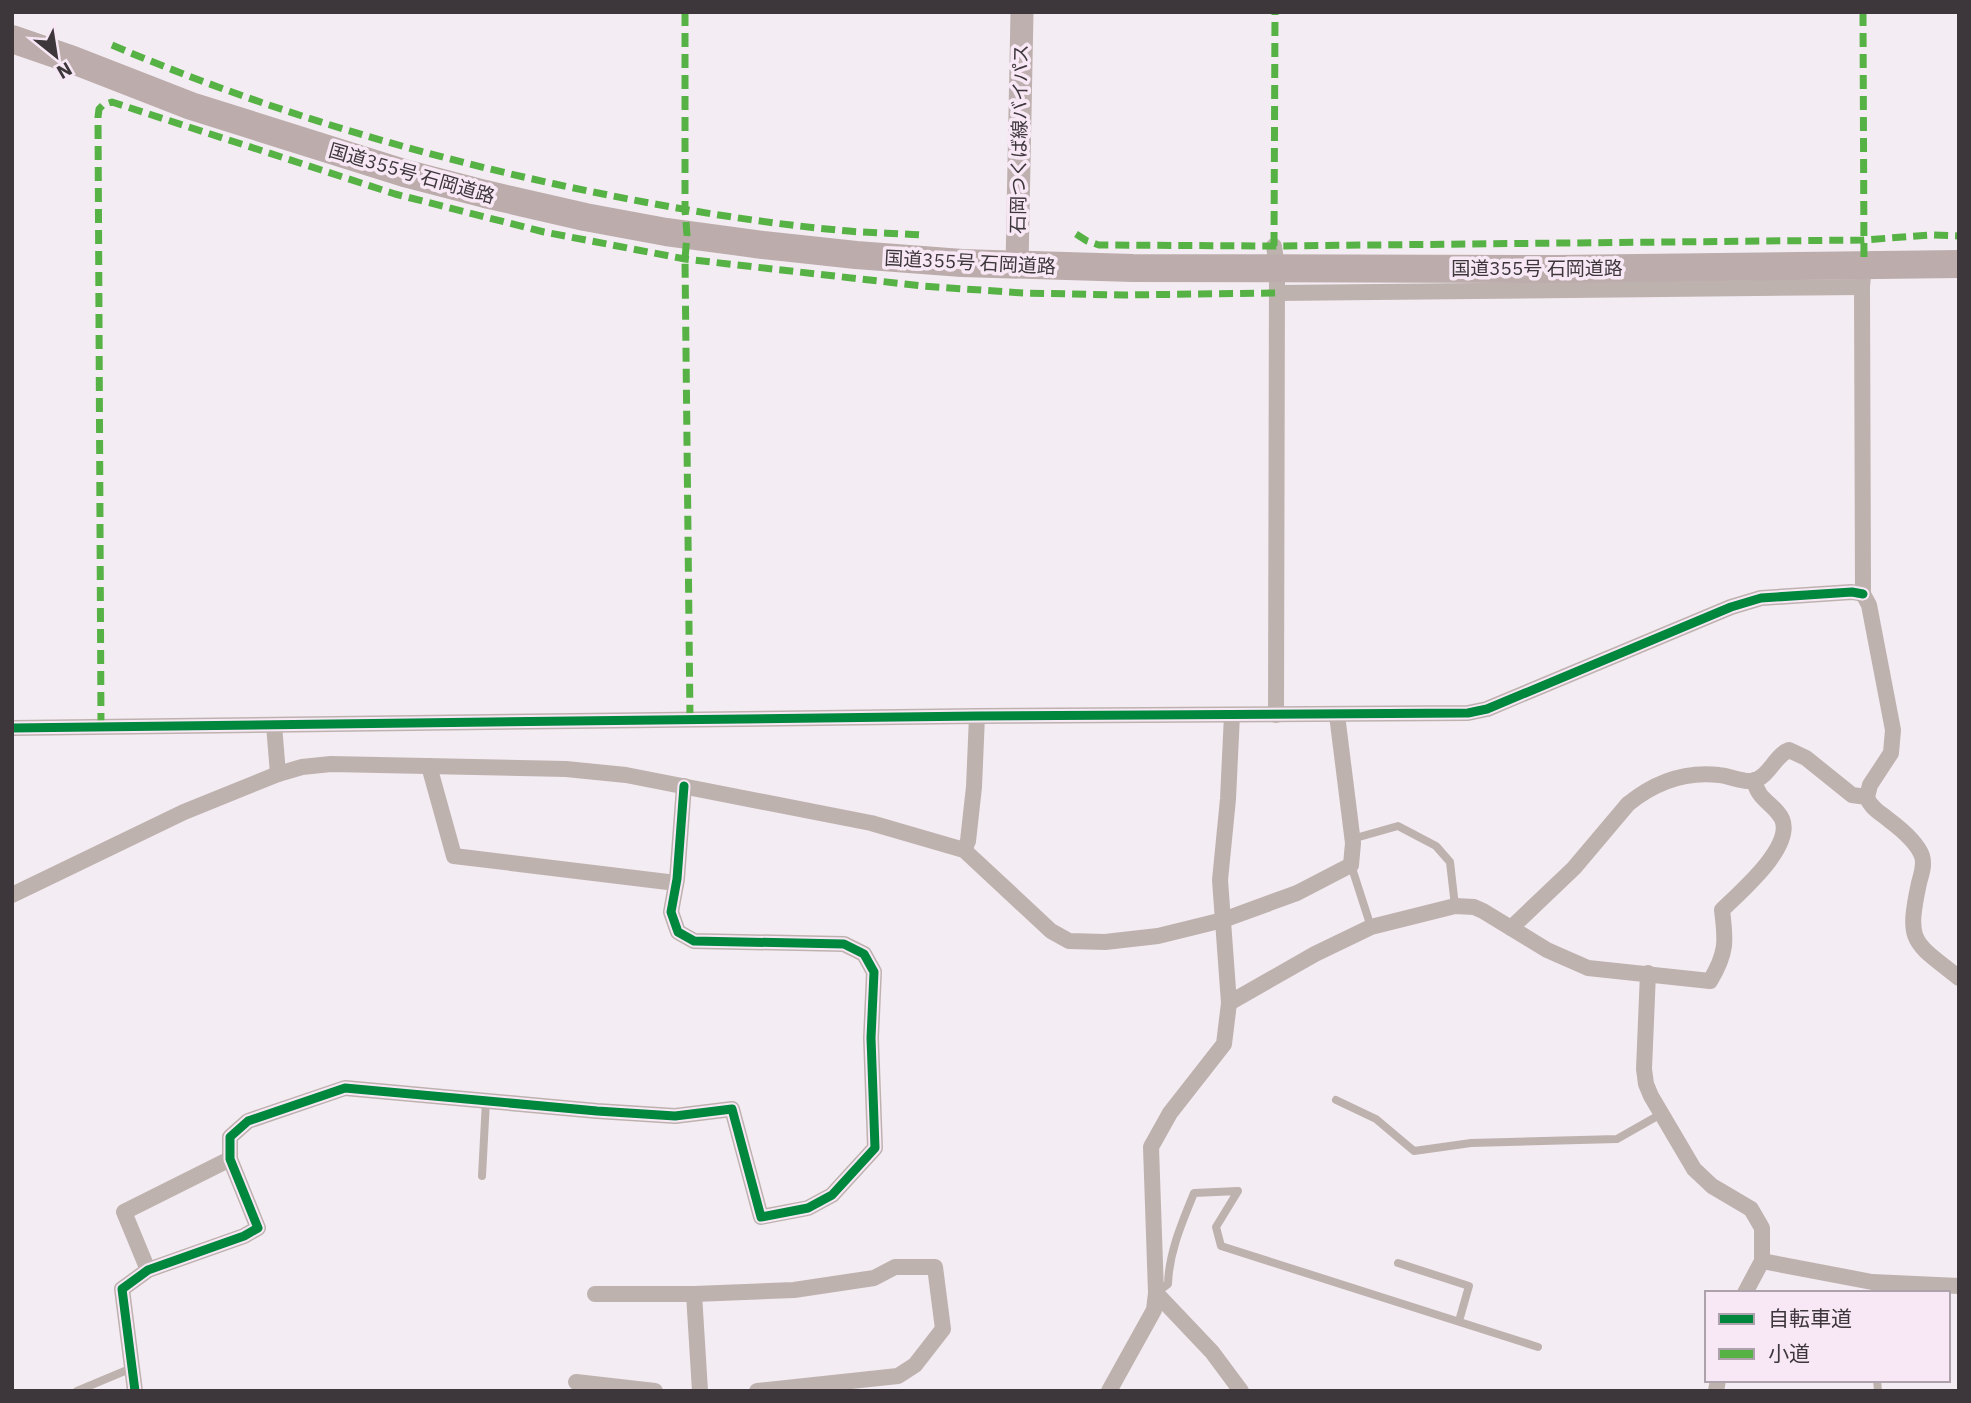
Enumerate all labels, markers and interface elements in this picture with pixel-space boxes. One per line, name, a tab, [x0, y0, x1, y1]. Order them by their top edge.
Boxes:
north arrow	[21, 21, 91, 91]
street label: 石岡つくば線バイパス	[1005, 44, 1033, 234]
text: N	[53, 57, 76, 85]
street label: 国道355号 石岡道路	[326, 138, 498, 208]
street label: 国道355号 石岡道路	[884, 246, 1056, 278]
street label: 国道355号 石岡道路	[1451, 256, 1623, 280]
legend	[1705, 1291, 1950, 1382]
text: 自転車道	[1768, 1304, 1852, 1332]
text: 小道	[1768, 1339, 1810, 1367]

